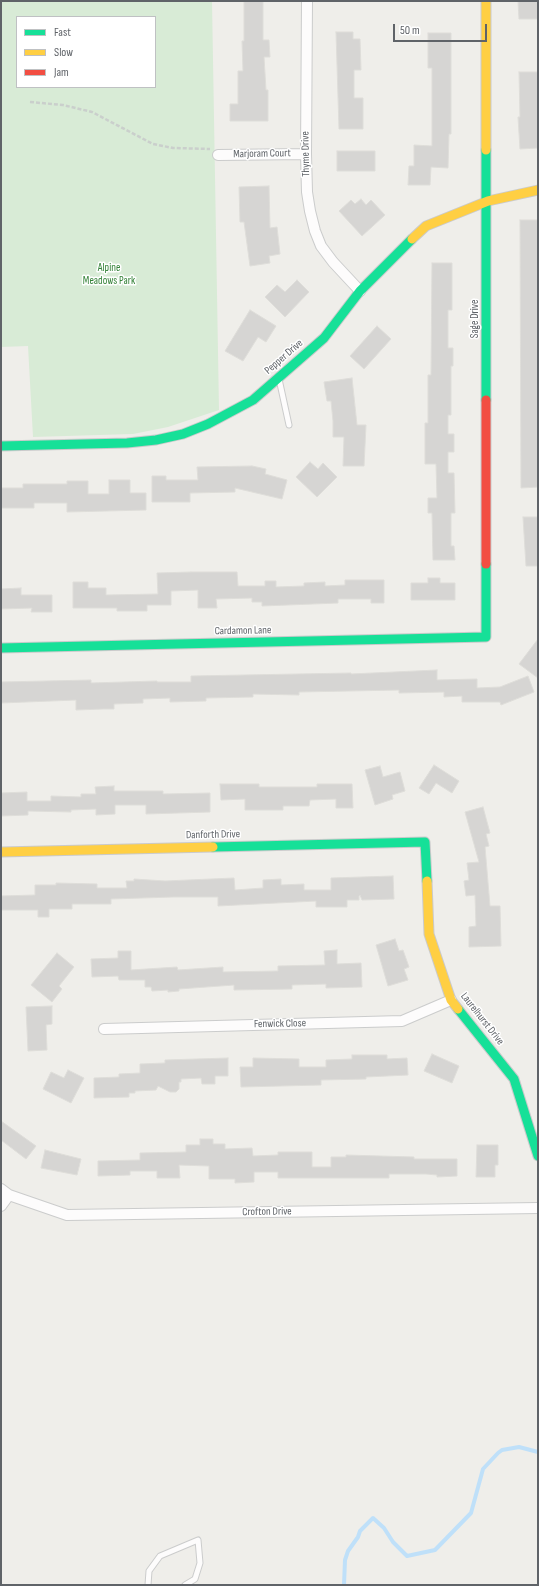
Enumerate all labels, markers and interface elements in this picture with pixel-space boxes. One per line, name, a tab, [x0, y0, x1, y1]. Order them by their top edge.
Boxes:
legend	[16, 16, 156, 88]
scale bar	[395, 16, 489, 42]
text: 50 m	[400, 23, 420, 38]
text: Fast	[54, 25, 71, 40]
text: Slow	[54, 45, 73, 60]
text: Jam	[54, 65, 69, 80]
street label: Thyme Drive	[299, 131, 313, 177]
street label: Marjoram Court	[233, 147, 291, 161]
park label: Alpine Meadows Park	[83, 261, 135, 287]
street label: Sage Drive	[468, 300, 482, 338]
street label: Pepper Drive	[262, 337, 306, 377]
street label: Cardamon Lane	[215, 624, 271, 638]
street label: Danforth Drive	[186, 828, 240, 842]
street label: Laurelhurst Drive	[457, 990, 507, 1048]
street label: Fenwick Close	[254, 1017, 306, 1031]
street label: Crofton Drive	[242, 1205, 292, 1219]

